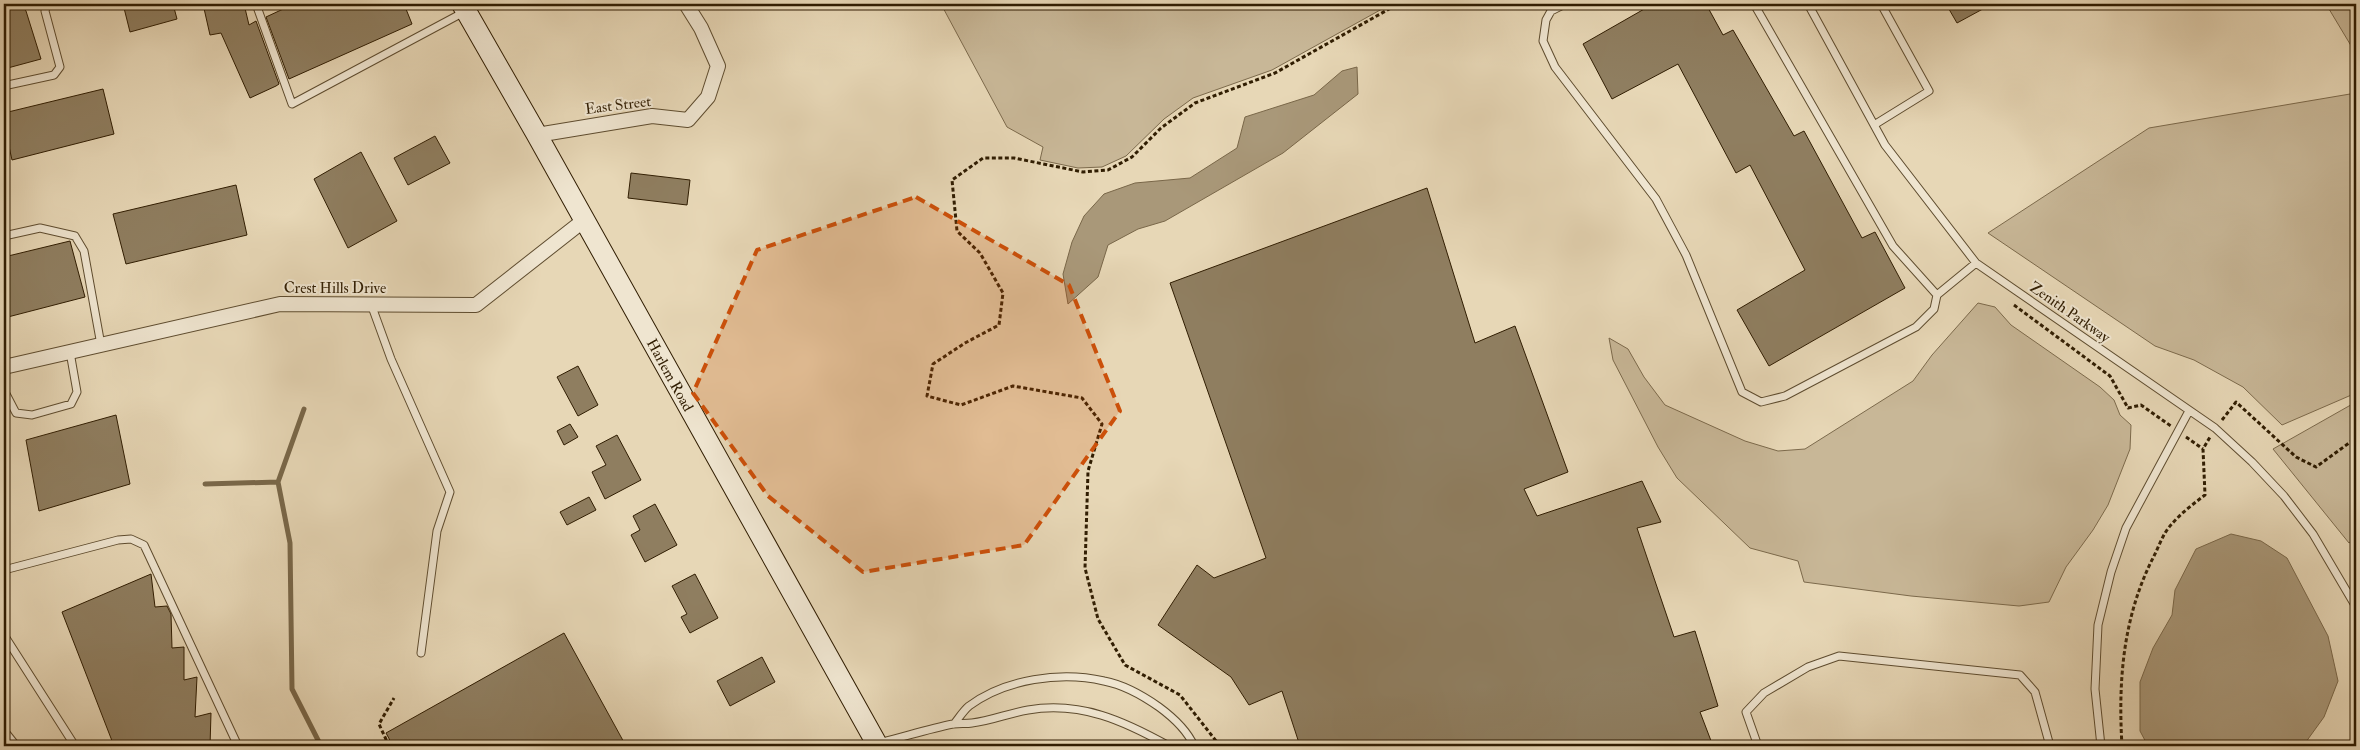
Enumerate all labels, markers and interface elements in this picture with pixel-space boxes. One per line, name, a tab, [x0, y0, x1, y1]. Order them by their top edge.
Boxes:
street label: East Street	[584, 92, 652, 119]
street label: Zenith Parkway	[2026, 278, 2114, 347]
street label: Crest Hills Drive	[284, 279, 386, 298]
street label: Harlem Road	[642, 336, 698, 415]

